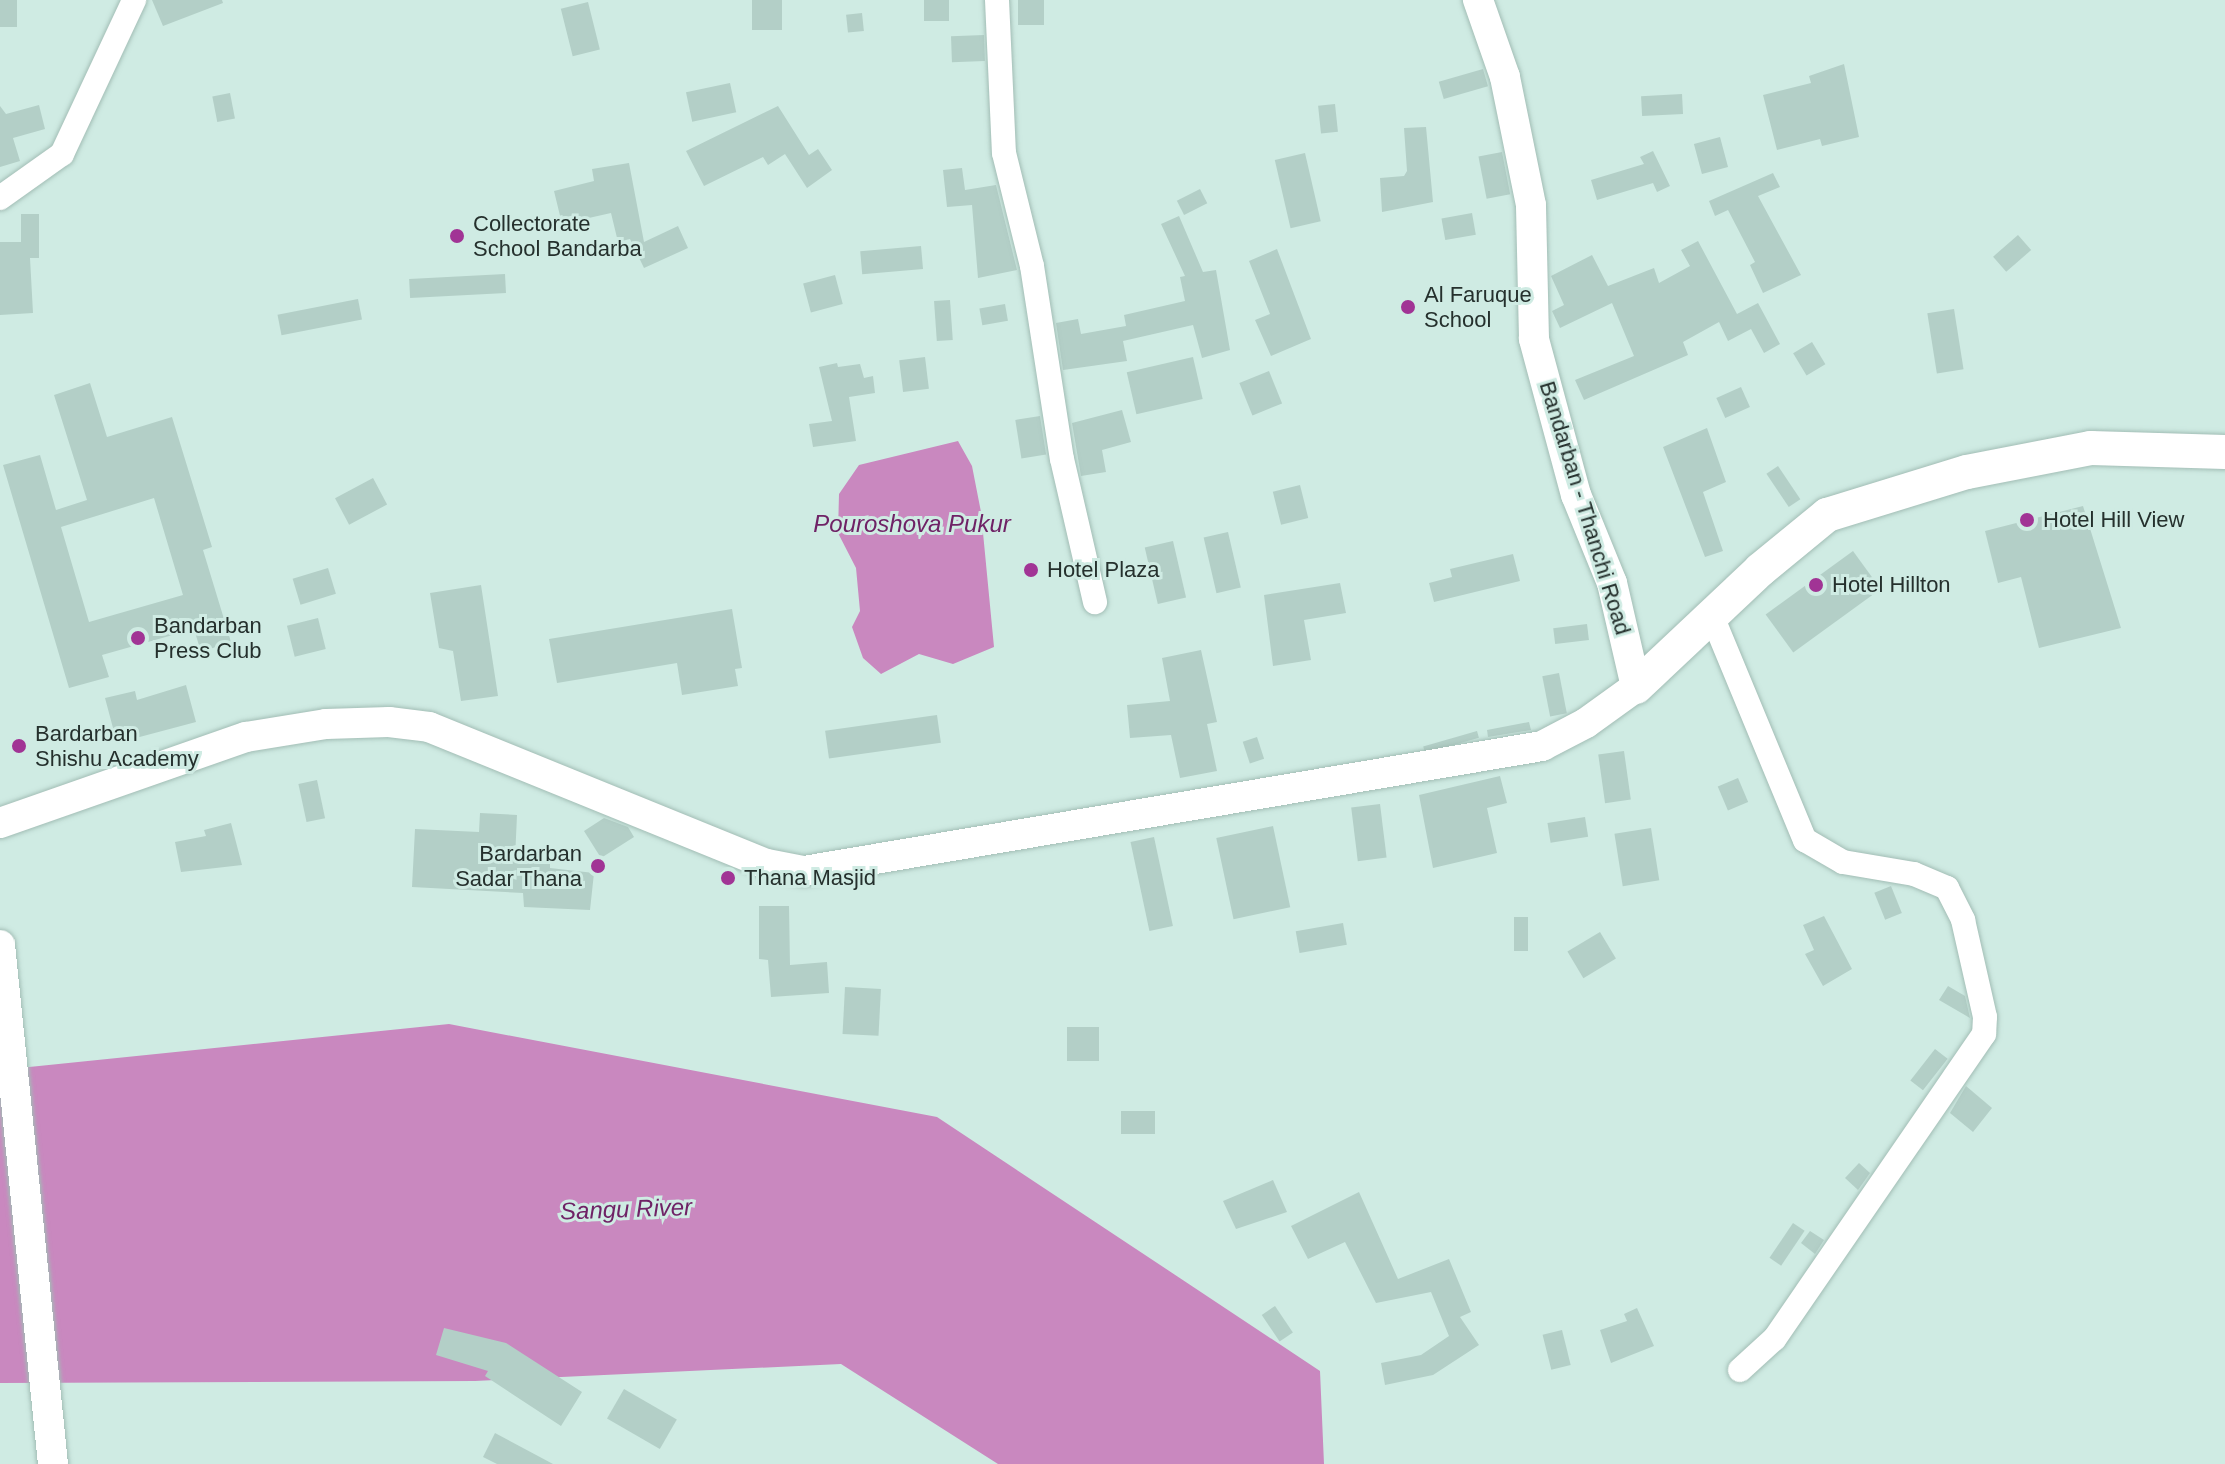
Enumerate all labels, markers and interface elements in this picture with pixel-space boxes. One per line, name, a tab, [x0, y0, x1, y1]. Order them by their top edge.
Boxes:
place label: Collectorate School Bandarba	[473, 210, 642, 262]
marker: Collectorate School Bandarba	[448, 227, 466, 245]
place label: Al Faruque School	[1424, 281, 1532, 332]
marker: Al Faruque School	[1399, 298, 1417, 316]
street label: Bandarban - Thanchi Road	[1534, 378, 1636, 638]
place label: Hotel Hill View	[2043, 507, 2184, 533]
water label: Pouroshova Pukur	[813, 510, 1011, 538]
marker: Hotel Hill View	[2018, 511, 2036, 529]
place label: Hotel Plaza	[1047, 557, 1160, 583]
marker: Hotel Plaza	[1022, 561, 1040, 579]
place label: Hotel Hillton	[1832, 572, 1951, 598]
marker: Hotel Hillton	[1807, 576, 1825, 594]
place label: Bandarban Press Club	[154, 612, 262, 664]
marker: Bandarban Press Club	[129, 629, 147, 647]
place label: Bardarban Shishu Academy	[35, 720, 200, 772]
marker: Bardarban Shishu Academy	[10, 737, 28, 755]
place label: Bardarban Sadar Thana	[455, 840, 582, 892]
marker: Bardarban Sadar Thana	[589, 857, 607, 875]
place label: Thana Masjid	[744, 865, 876, 891]
marker: Thana Masjid	[719, 869, 737, 887]
water label: Sangu River	[560, 1192, 692, 1226]

